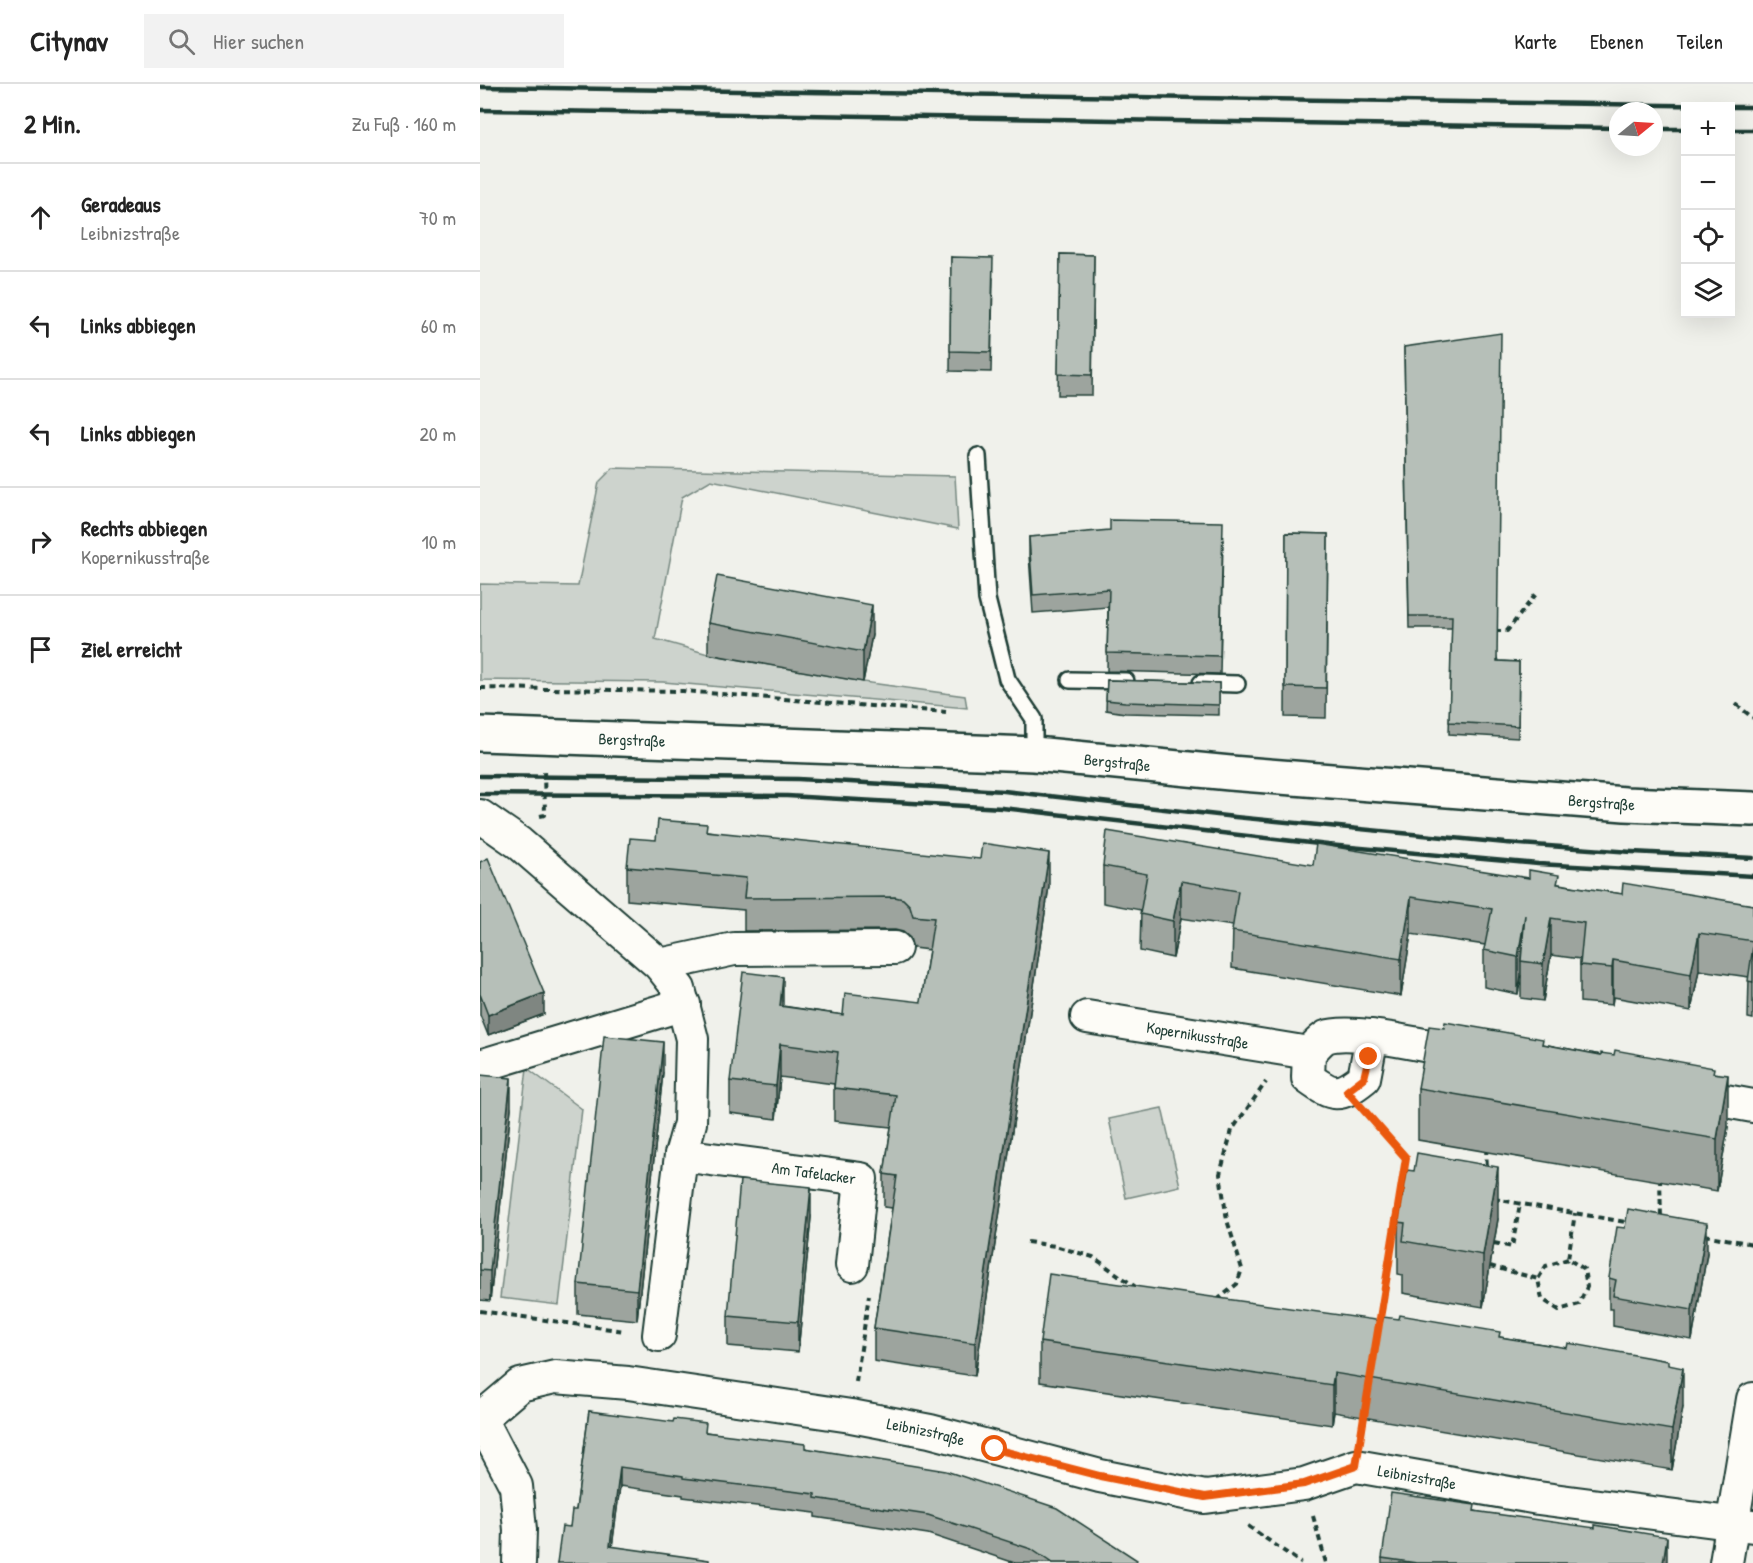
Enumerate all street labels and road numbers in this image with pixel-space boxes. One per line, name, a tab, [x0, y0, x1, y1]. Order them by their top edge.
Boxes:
street label: Bergstraße	[598, 727, 666, 752]
street label: Bergstraße	[1083, 748, 1152, 776]
street label: Bergstraße	[1567, 789, 1636, 815]
street label: Kopernikusstraße	[1145, 1016, 1251, 1054]
street label: Am Tafelacker	[771, 1156, 857, 1189]
street label: Leibnizstraße	[885, 1412, 968, 1451]
street label: Leibnizstraße	[1376, 1459, 1459, 1495]

